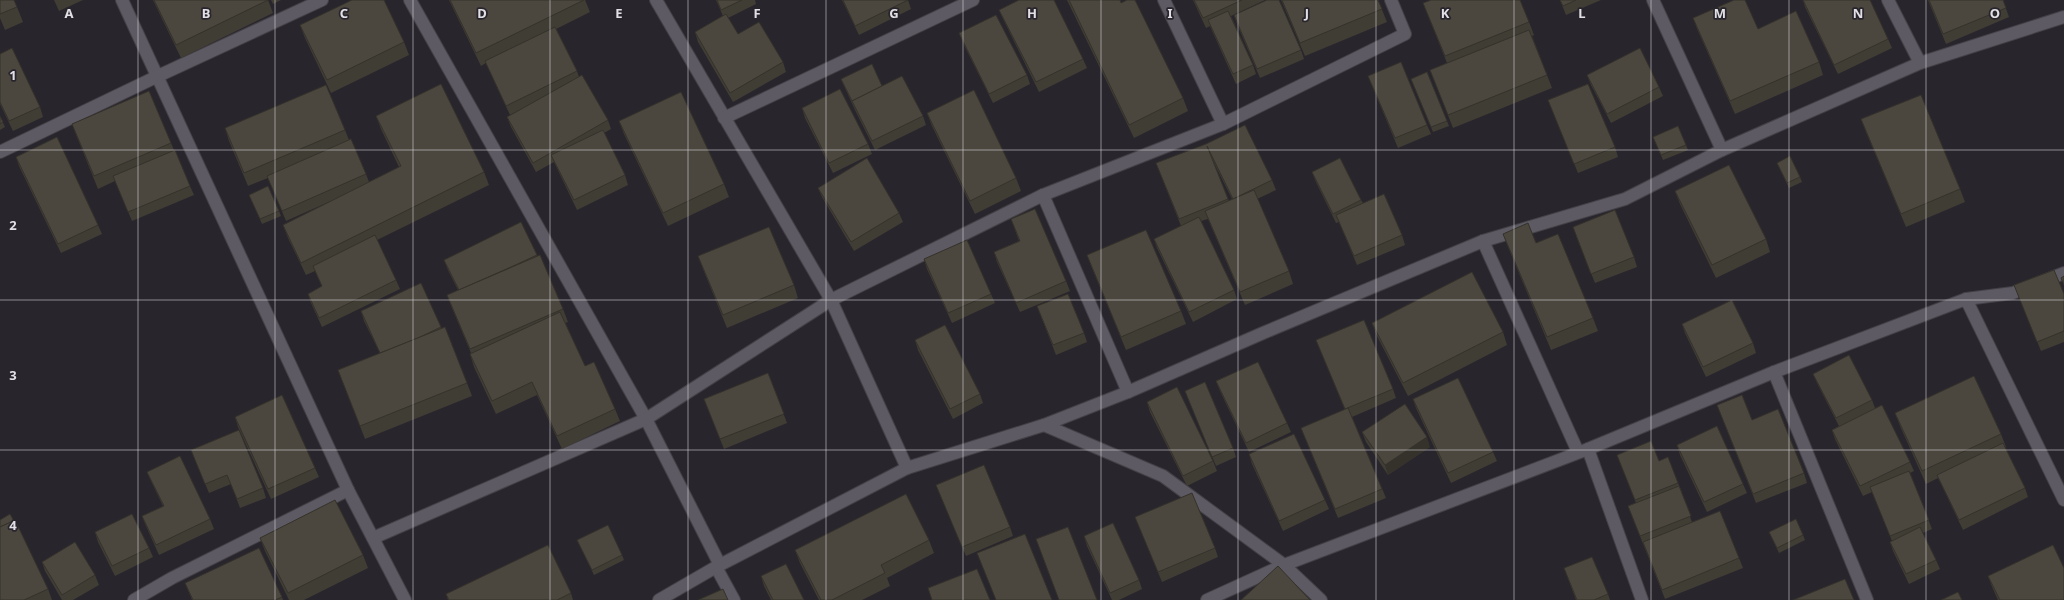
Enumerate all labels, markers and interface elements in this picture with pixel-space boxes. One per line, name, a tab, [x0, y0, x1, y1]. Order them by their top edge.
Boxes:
text: A	[65, 4, 74, 22]
text: B	[202, 4, 210, 22]
text: C	[340, 4, 348, 22]
text: D	[477, 4, 487, 22]
text: E	[615, 4, 623, 22]
text: F	[753, 4, 761, 22]
text: G	[889, 4, 899, 22]
text: H	[1027, 4, 1037, 22]
text: I	[1167, 4, 1173, 22]
text: J	[1304, 4, 1309, 22]
text: K	[1441, 4, 1450, 22]
text: L	[1578, 4, 1586, 22]
text: M	[1714, 4, 1726, 22]
text: N	[1853, 4, 1863, 22]
text: O	[1990, 4, 2000, 22]
text: 1	[9, 66, 17, 84]
text: 2	[9, 216, 17, 234]
text: 3	[9, 366, 17, 384]
text: 4	[9, 516, 17, 534]

